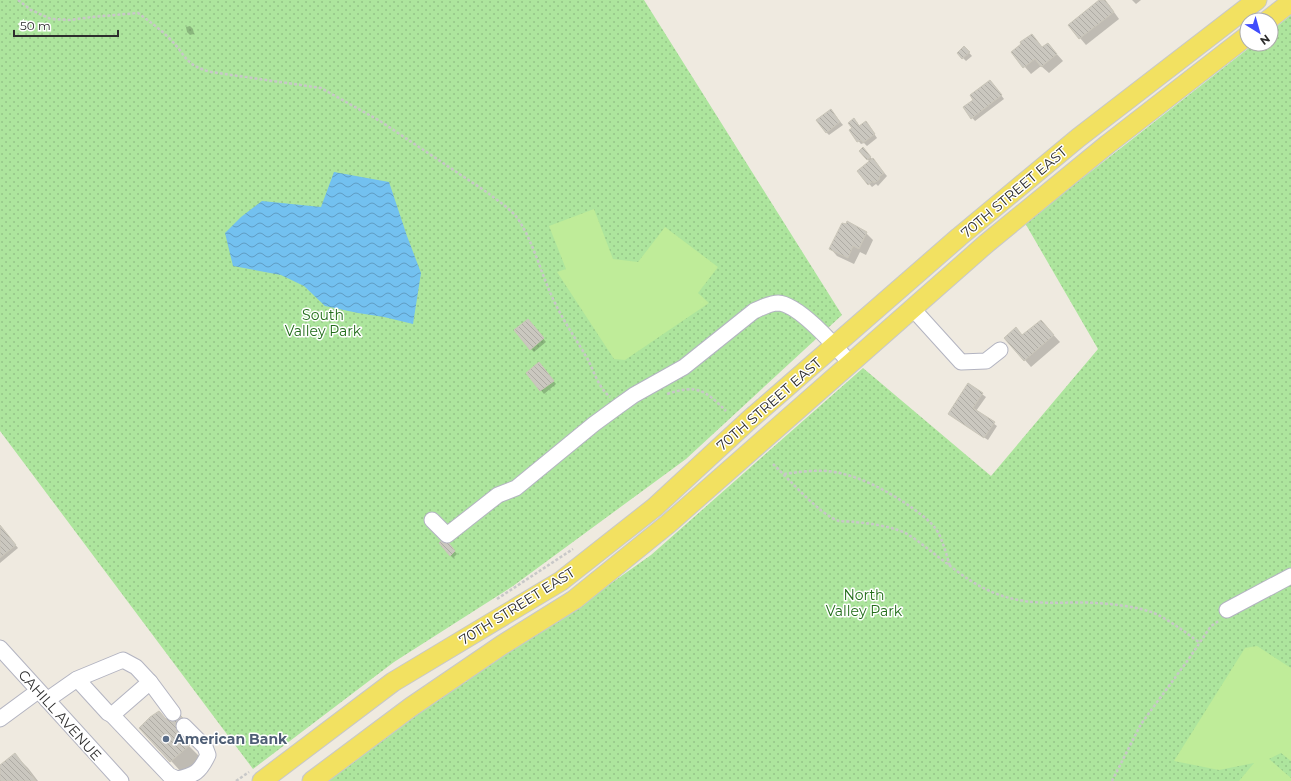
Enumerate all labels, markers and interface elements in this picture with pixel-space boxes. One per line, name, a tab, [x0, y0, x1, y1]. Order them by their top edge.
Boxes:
scale bar	[14, 12, 118, 38]
north arrow	[1239, 12, 1279, 52]
text: 50 m	[20, 18, 51, 33]
text: N	[1257, 32, 1273, 48]
street label: 70TH STREET EAST	[957, 142, 1071, 242]
park label: South Valley Park	[285, 306, 362, 340]
street label: 70TH STREET EAST	[713, 354, 825, 454]
street label: 70TH STREET EAST	[456, 563, 578, 649]
park label: North Valley Park	[826, 586, 903, 620]
street label: CAHILL AVENUE	[15, 666, 105, 764]
place label: American Bank	[173, 730, 288, 748]
marker: American Bank	[161, 734, 171, 744]

